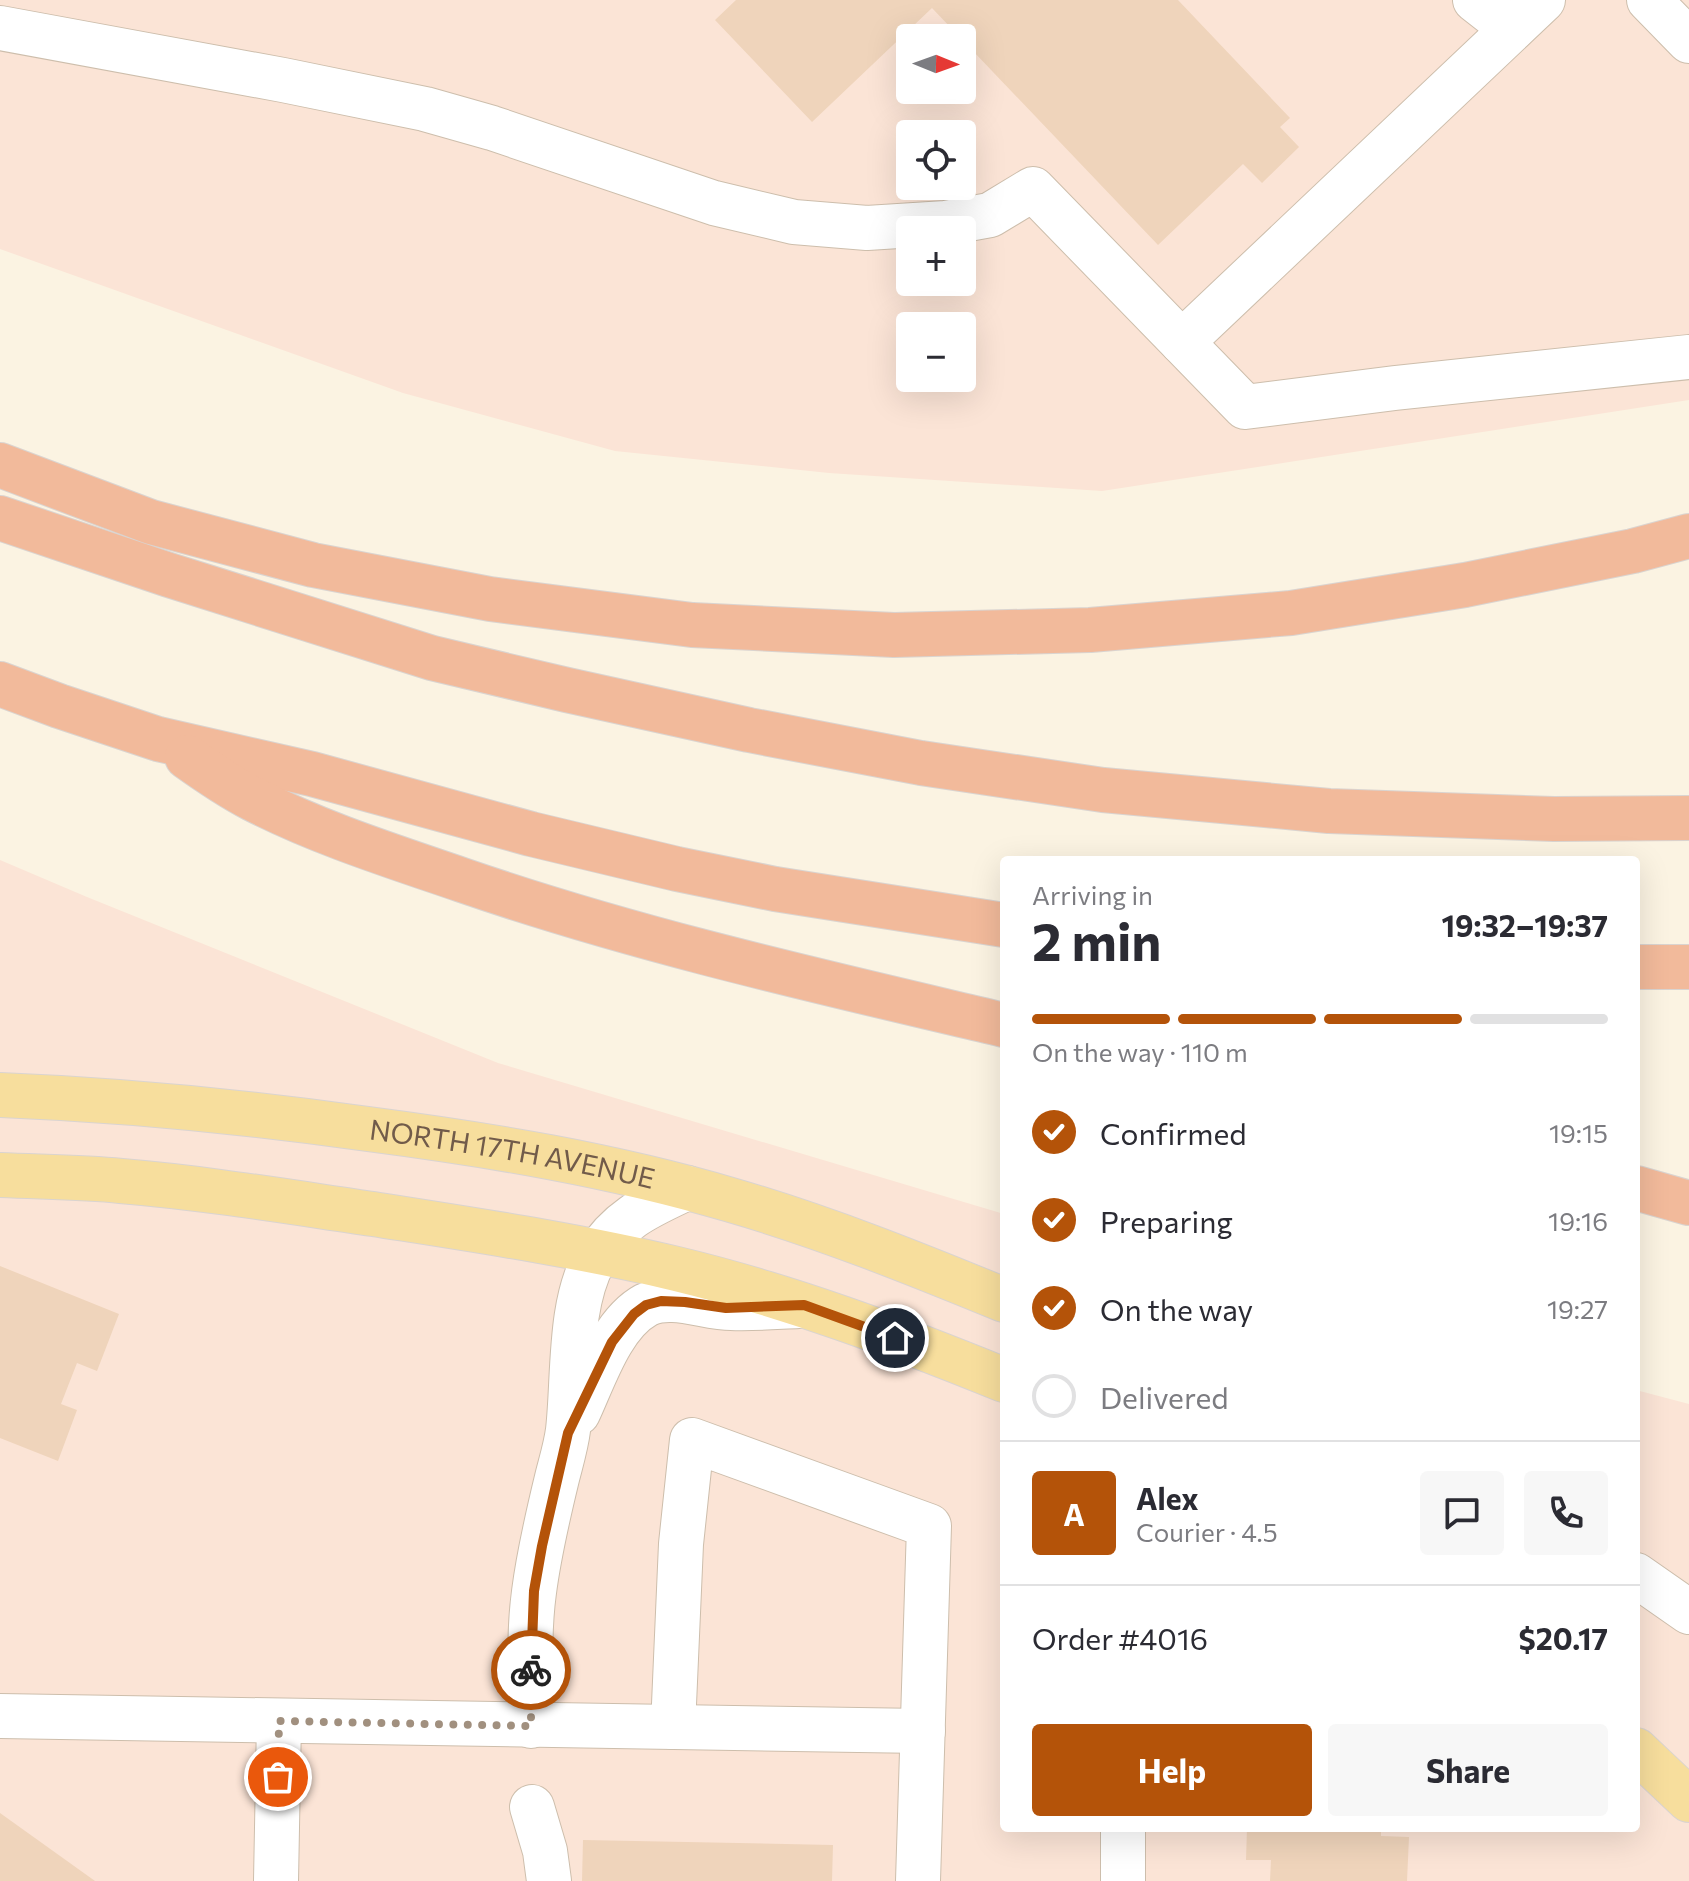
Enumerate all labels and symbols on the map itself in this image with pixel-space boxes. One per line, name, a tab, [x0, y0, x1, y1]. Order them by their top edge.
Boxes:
north arrow	[896, 24, 976, 104]
street label: NORTH 17TH AVENUE	[368, 1111, 658, 1195]
pin	[861, 1304, 929, 1372]
courier	[491, 1630, 571, 1710]
pin	[244, 1743, 312, 1811]

